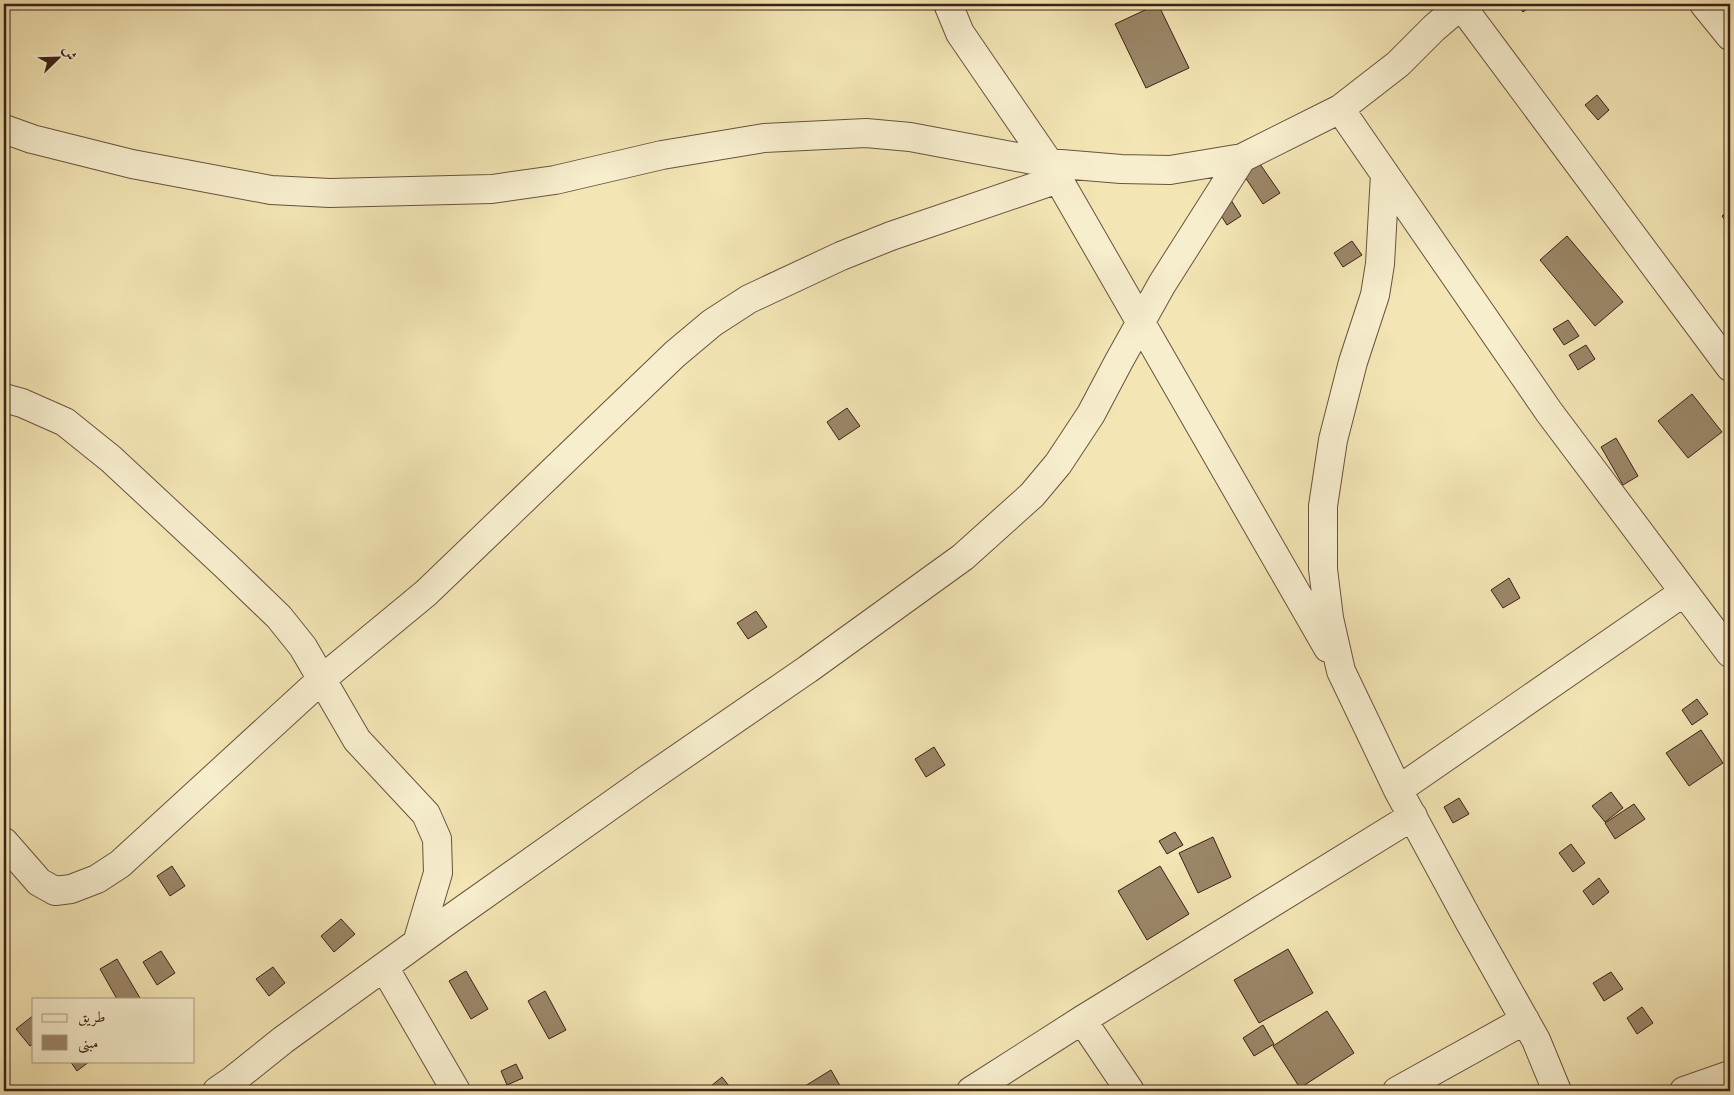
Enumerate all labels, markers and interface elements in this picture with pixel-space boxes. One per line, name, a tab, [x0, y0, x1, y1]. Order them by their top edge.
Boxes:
north arrow	[32, 32, 82, 82]
text: ش	[58, 43, 82, 63]
legend	[32, 998, 195, 1062]
text: طريق	[78, 1006, 105, 1027]
text: مبنى	[78, 1032, 98, 1054]

